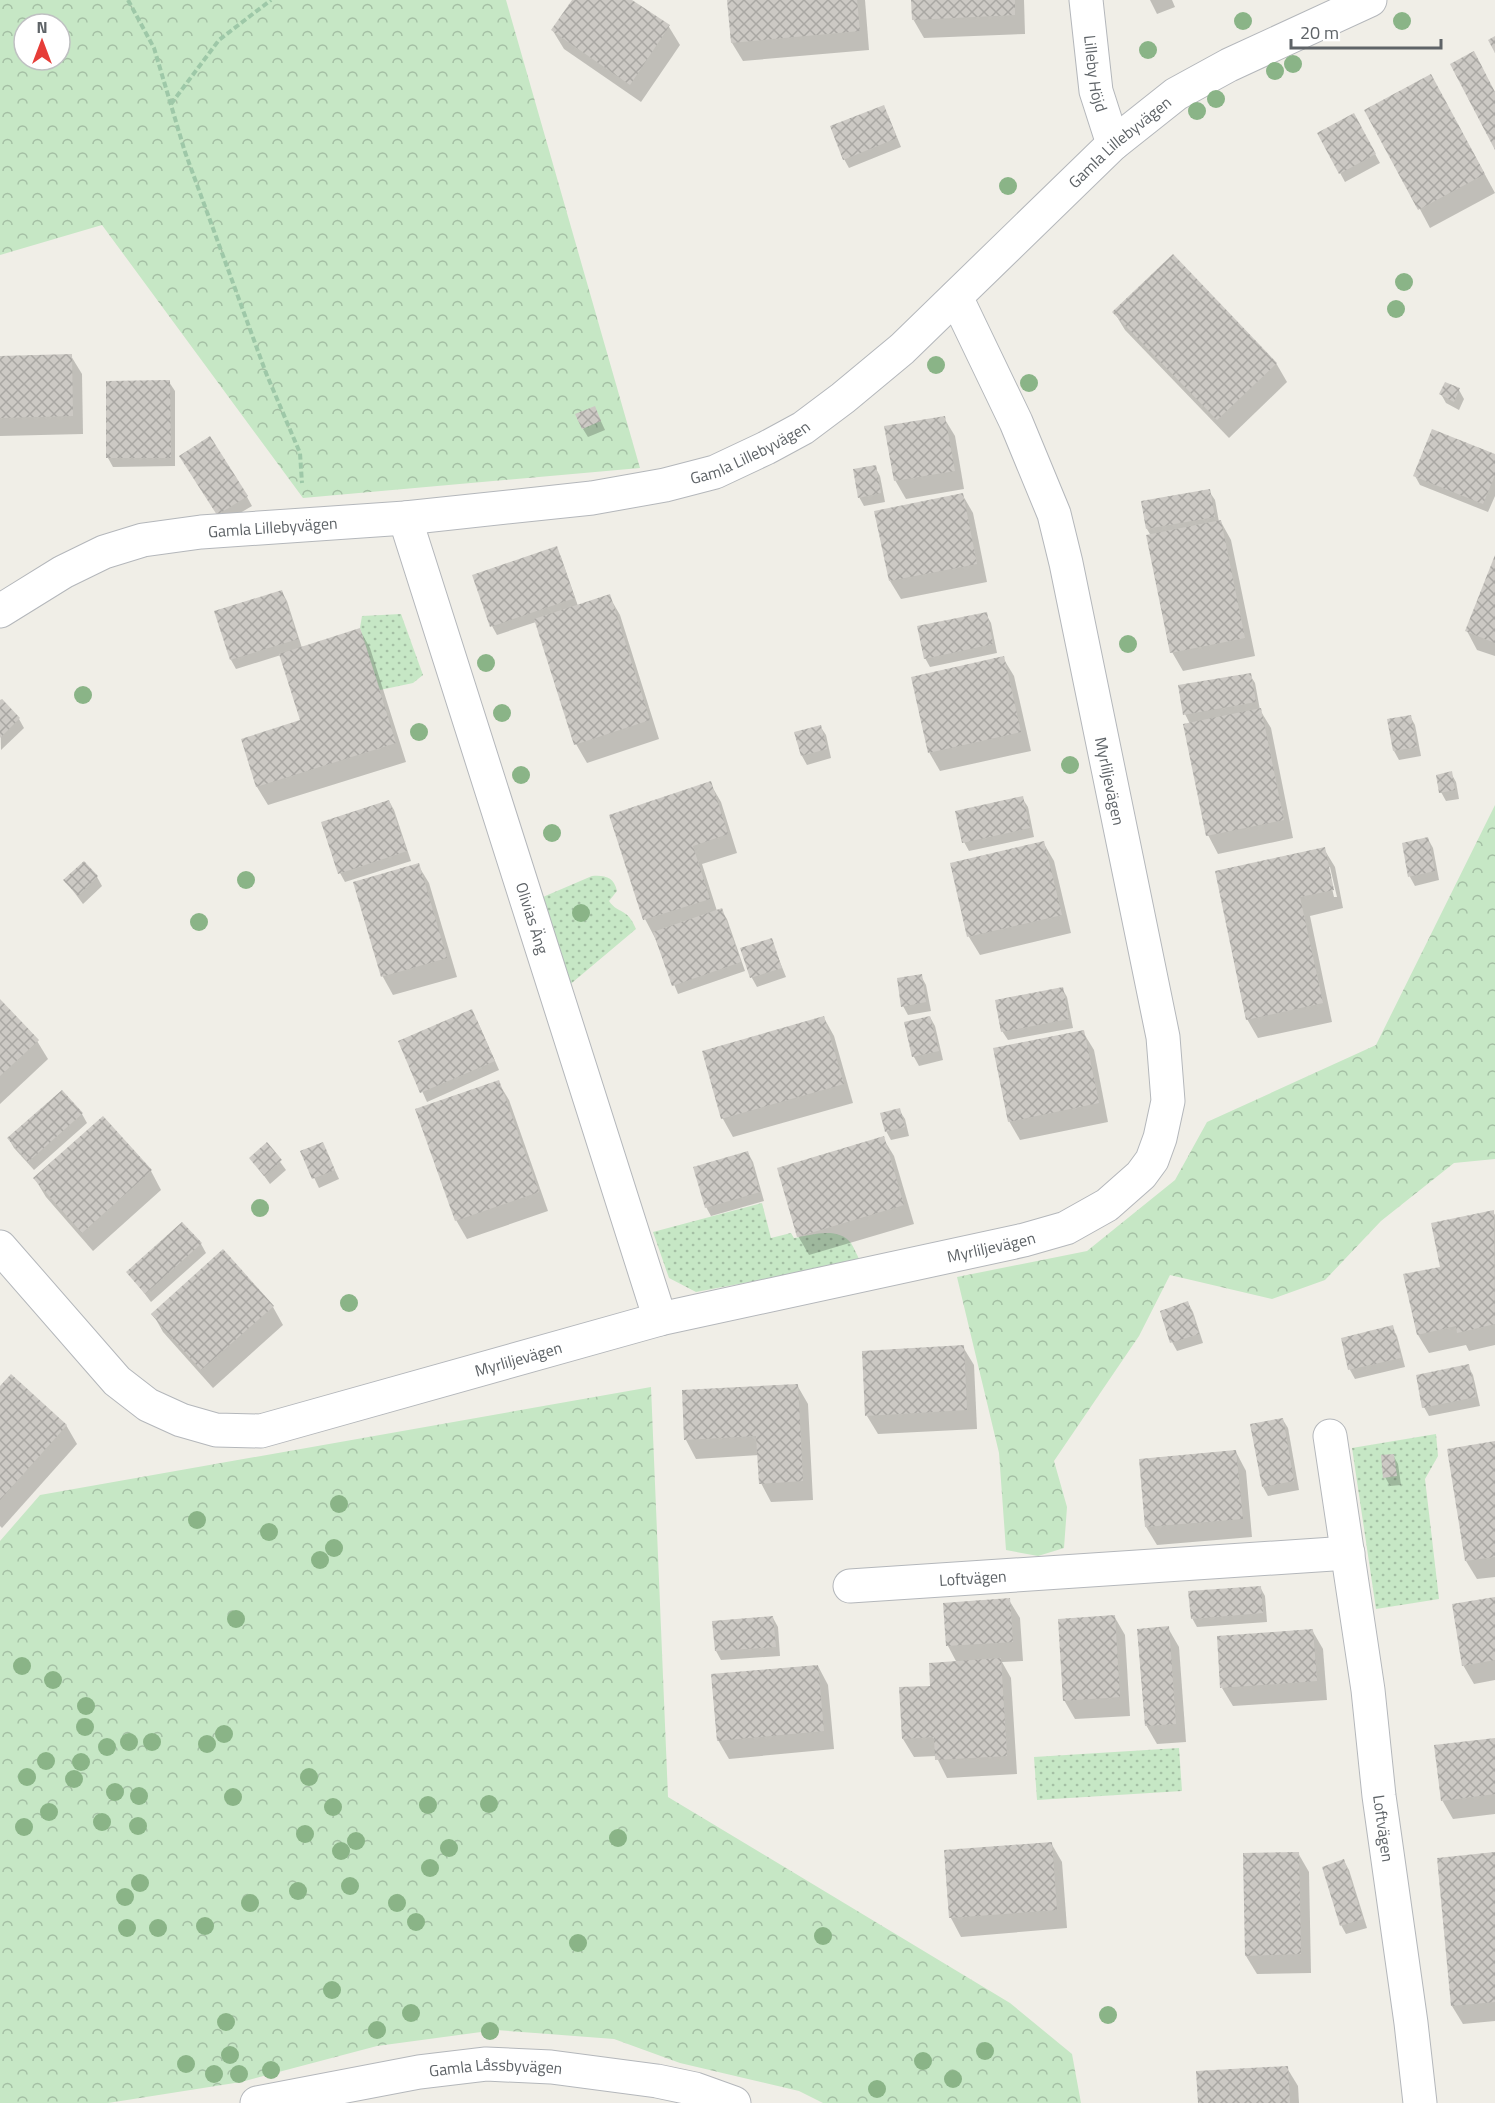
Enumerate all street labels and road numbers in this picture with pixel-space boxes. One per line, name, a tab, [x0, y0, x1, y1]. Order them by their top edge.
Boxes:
street label: Lilleby Höjd	[1078, 34, 1114, 115]
street label: Gamla Lillebyvägen	[1063, 90, 1176, 193]
street label: Gamla Lillebyvägen	[687, 415, 815, 490]
street label: Gamla Lillebyvägen	[207, 511, 338, 543]
street label: Myrliljevägen	[1089, 735, 1131, 827]
street label: Olivias Äng	[510, 879, 555, 957]
street label: Myrliljevägen	[945, 1225, 1038, 1268]
street label: Myrliljevägen	[472, 1335, 565, 1382]
street label: Loftvägen	[938, 1564, 1007, 1592]
street label: Loftvägen	[1367, 1793, 1400, 1863]
street label: Gamla Låssbyvägen	[428, 2052, 564, 2083]

